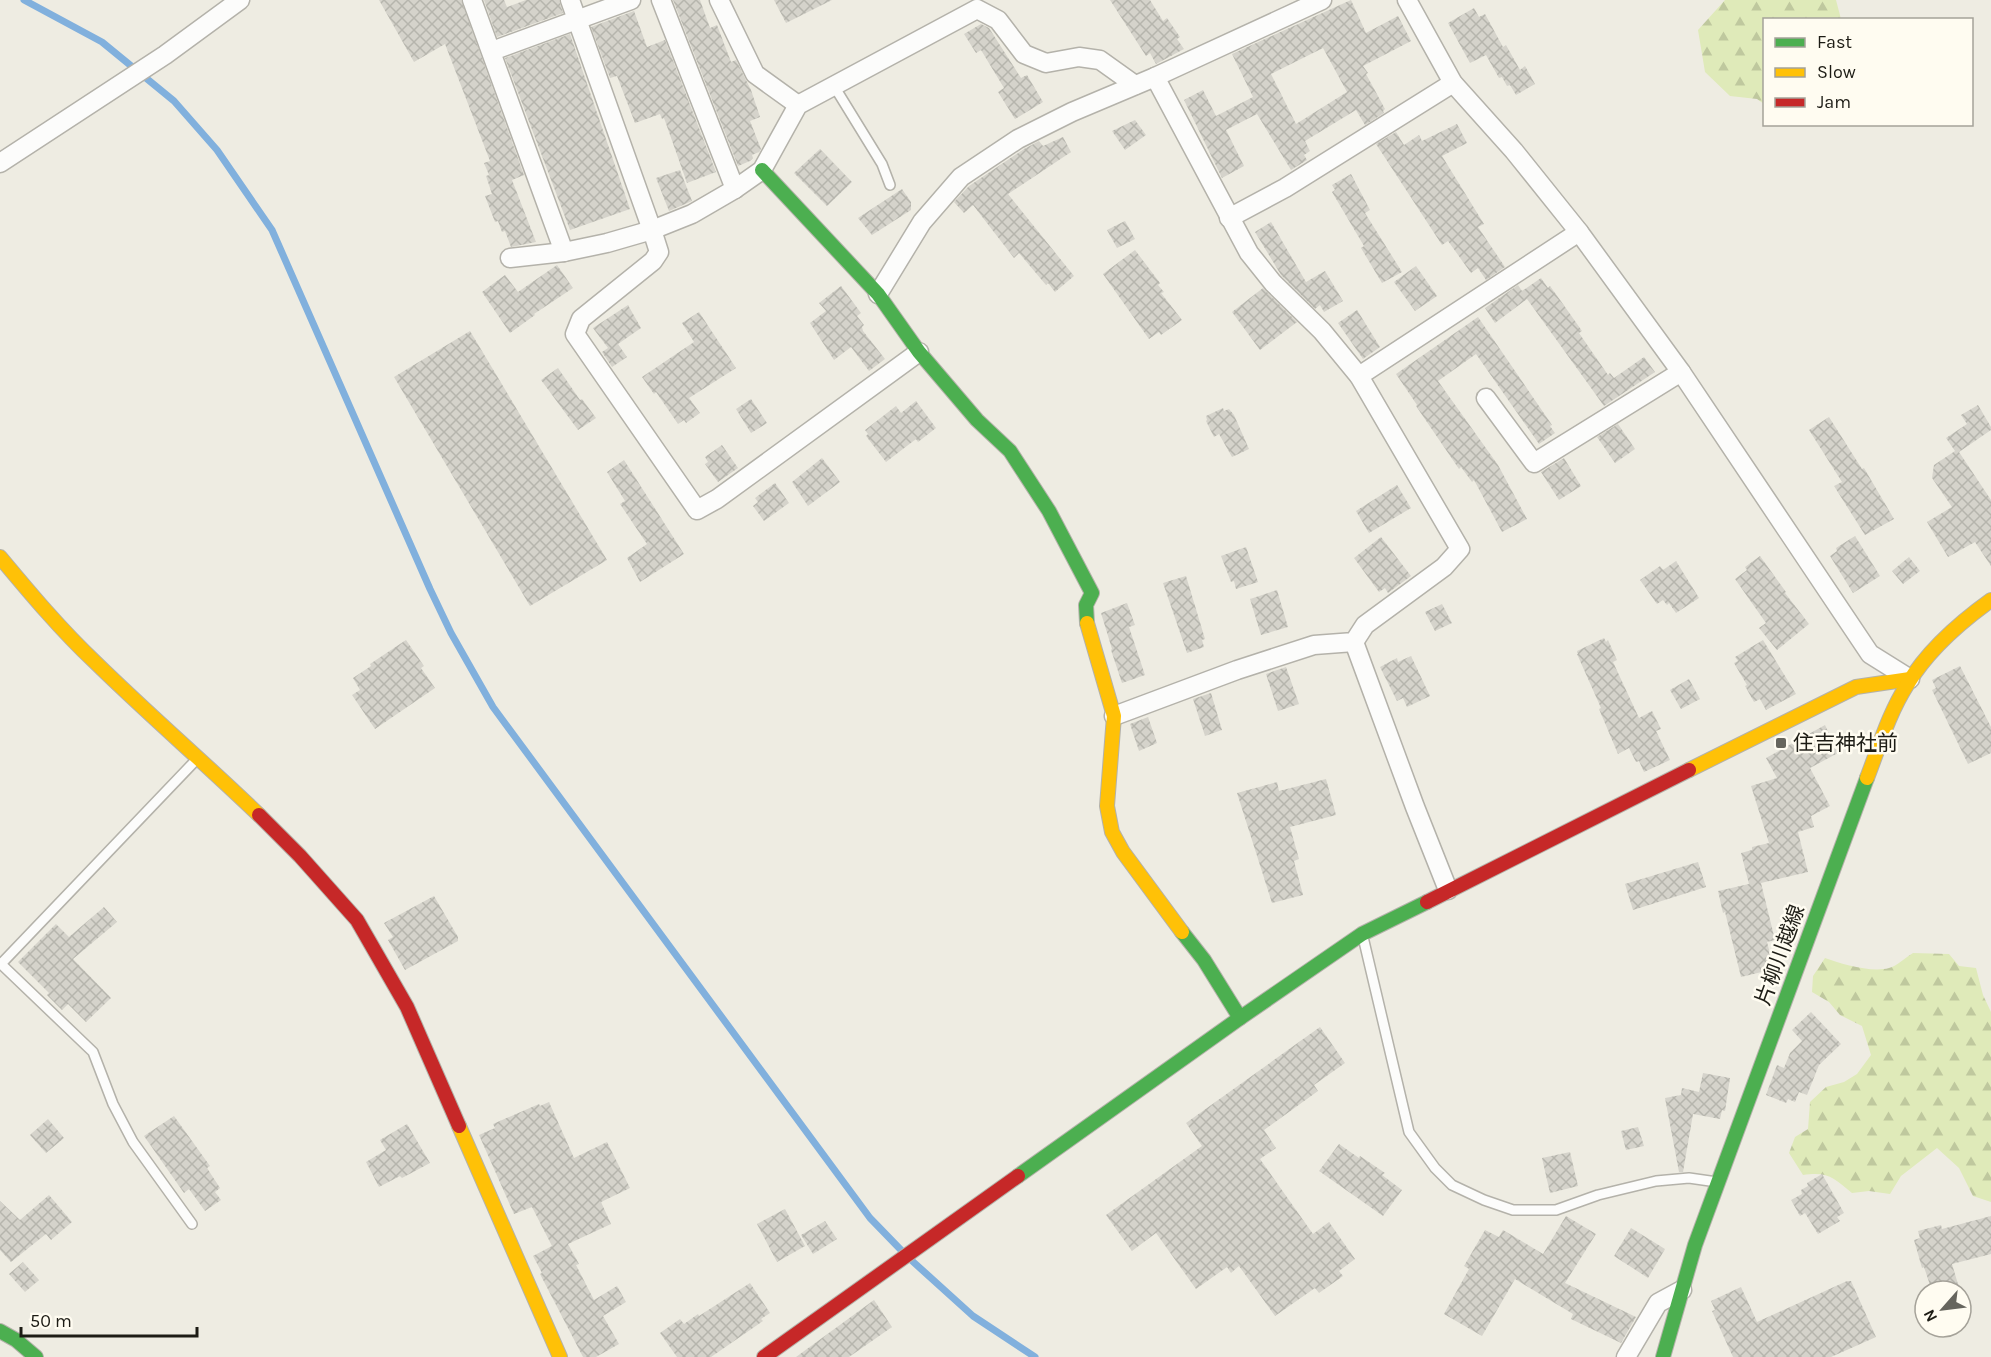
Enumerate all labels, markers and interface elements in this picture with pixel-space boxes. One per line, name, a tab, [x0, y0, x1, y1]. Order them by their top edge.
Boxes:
legend	[1763, 18, 1973, 126]
text: Fast	[1817, 31, 1852, 53]
text: Slow	[1817, 61, 1856, 83]
text: Jam	[1817, 91, 1851, 113]
place label: 住吉神社前	[1793, 731, 1898, 755]
marker: 住吉神社前	[1774, 736, 1788, 750]
street label: 片柳川越線	[1751, 902, 1809, 1008]
north arrow	[1913, 1279, 1973, 1339]
scale bar	[21, 1300, 196, 1338]
text: N	[1919, 1306, 1941, 1325]
text: 50 m	[30, 1310, 72, 1332]

